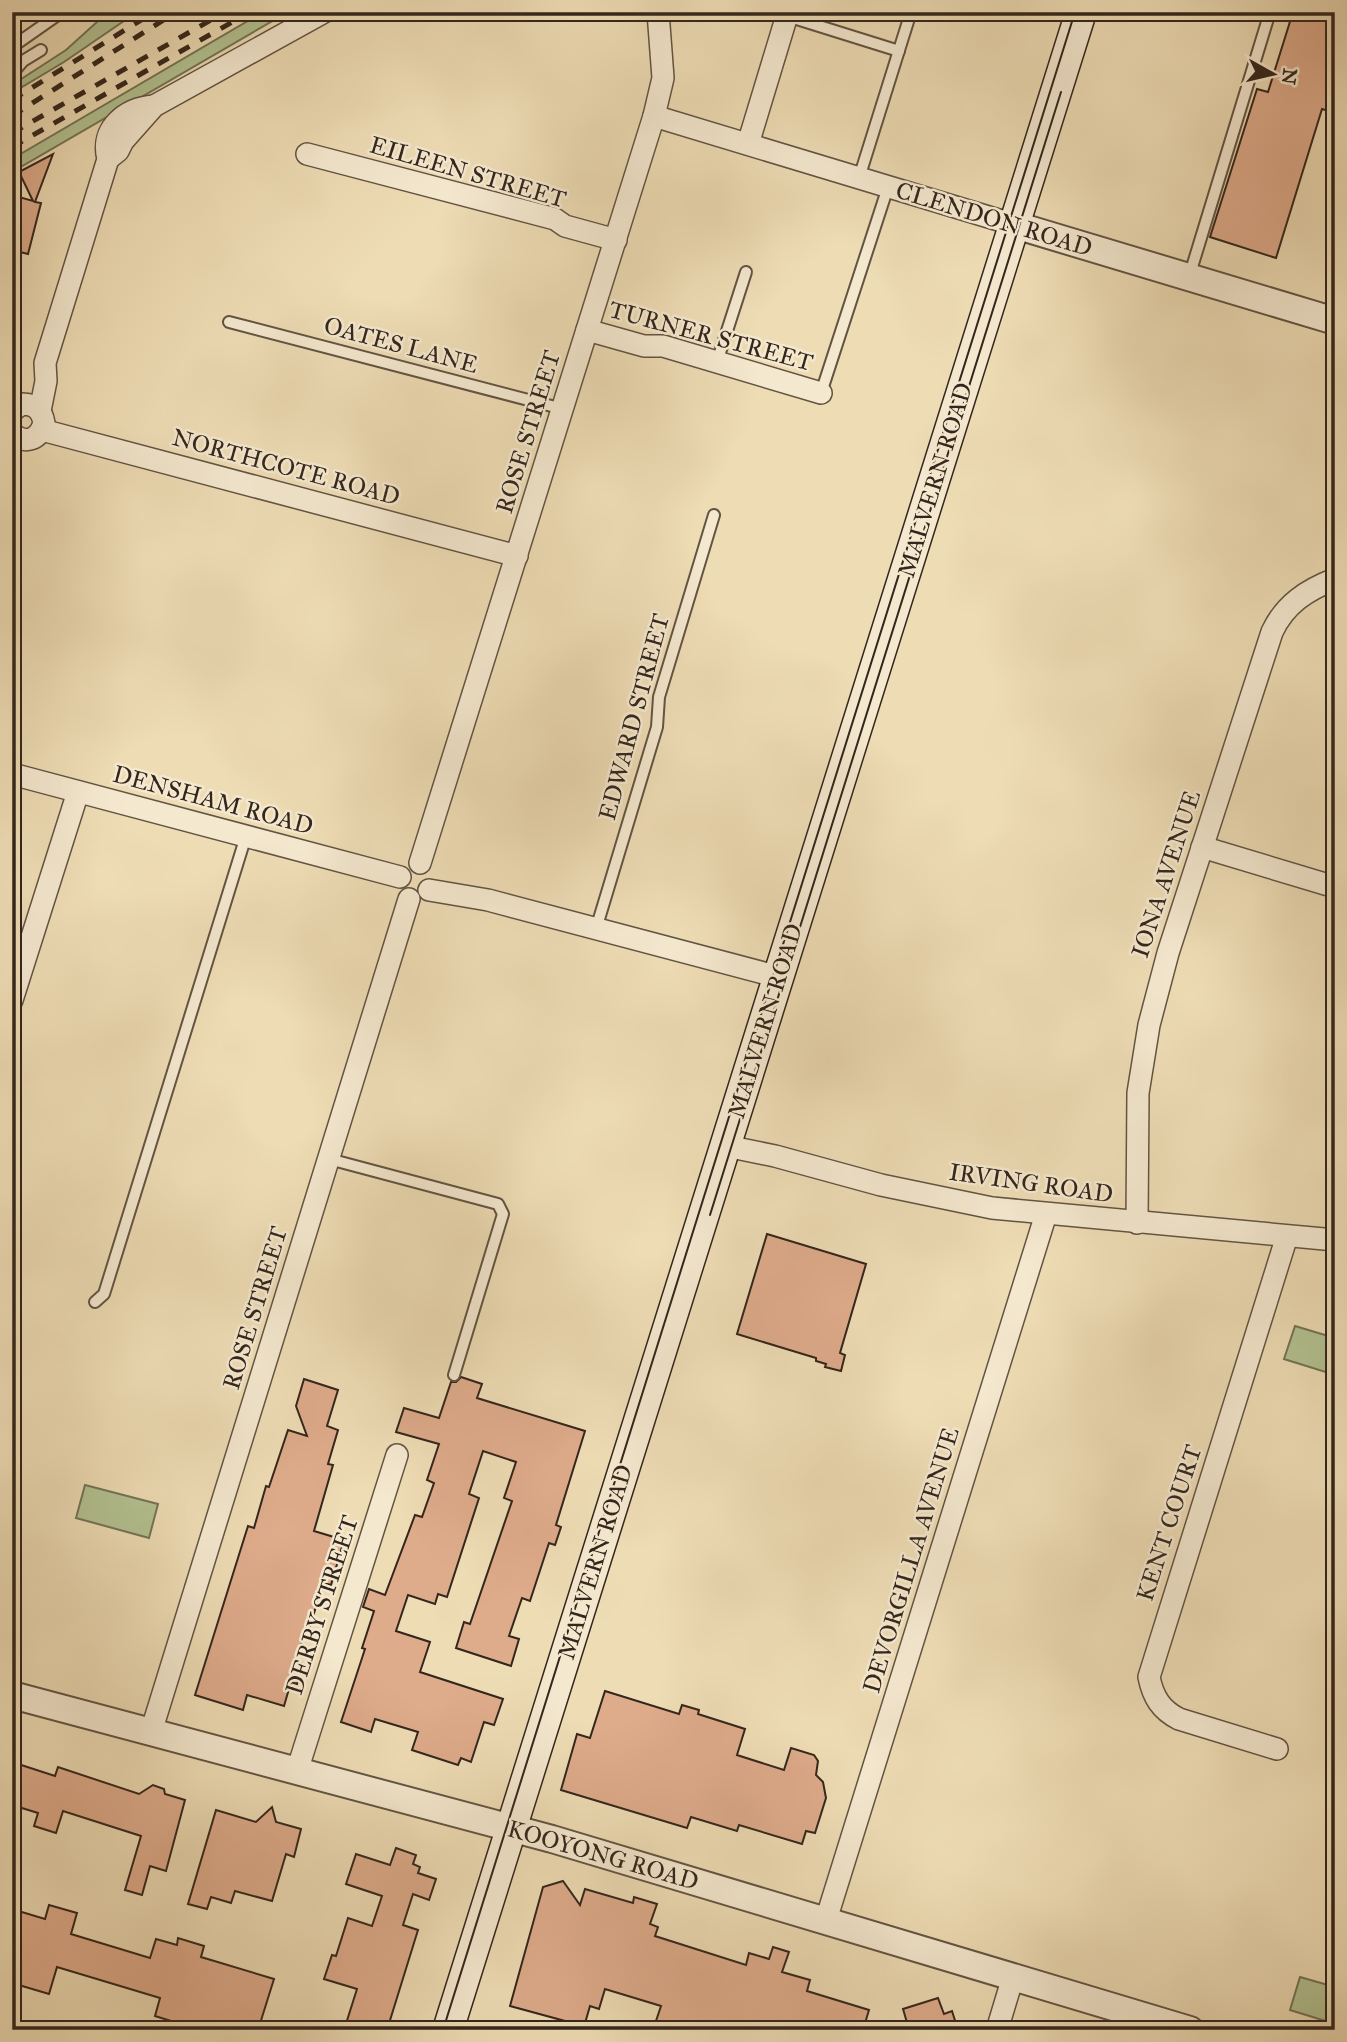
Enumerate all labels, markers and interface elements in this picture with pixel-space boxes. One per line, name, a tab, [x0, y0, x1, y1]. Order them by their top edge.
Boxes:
north arrow	[1238, 38, 1308, 108]
text: N	[1277, 67, 1302, 86]
street label: EILEEN STREET	[366, 130, 570, 214]
street label: CLENDON ROAD	[892, 175, 1096, 263]
street label: TURNER STREET	[606, 294, 816, 378]
street label: OATES LANE	[321, 310, 481, 380]
street label: ROSE STREET	[489, 347, 567, 517]
street label: MALVERN ROAD	[891, 379, 979, 581]
street label: NORTHCOTE ROAD	[169, 422, 403, 512]
street label: EDWARD STREET	[592, 610, 676, 824]
street label: DENSHAM ROAD	[110, 759, 316, 841]
street label: IONA AVENUE	[1125, 787, 1207, 961]
street label: MALVERN ROAD	[721, 920, 809, 1122]
street label: IRVING ROAD	[947, 1157, 1115, 1209]
street label: ROSE STREET	[216, 1223, 294, 1393]
street label: DEVORGILLA AVENUE	[856, 1423, 966, 1697]
street label: KENT COURT	[1130, 1441, 1208, 1605]
street label: MALVERN ROAD	[551, 1461, 639, 1663]
street label: DERBY STREET	[279, 1512, 365, 1698]
street label: KOOYONG ROAD	[504, 1813, 702, 1897]

